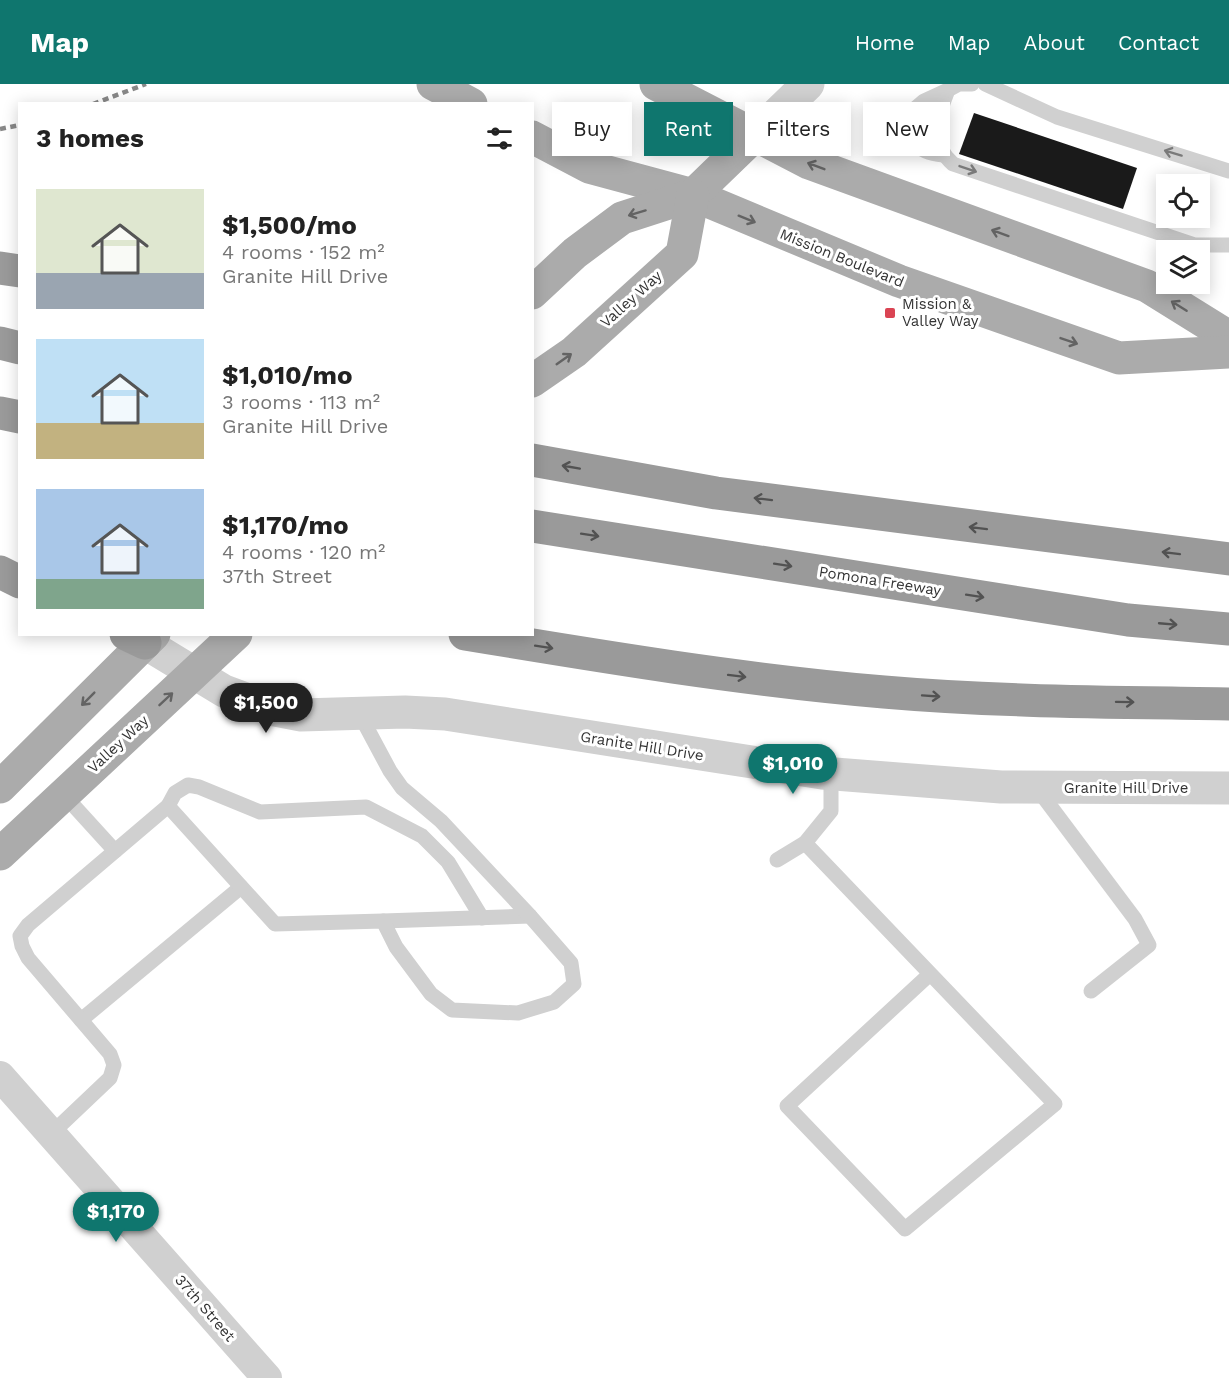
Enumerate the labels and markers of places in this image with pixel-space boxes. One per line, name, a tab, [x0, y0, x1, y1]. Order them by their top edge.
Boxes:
place label: Mission & Valley Way	[902, 295, 979, 330]
marker: Mission & Valley Way	[883, 306, 897, 320]
pin: $1,500	[217, 683, 315, 734]
pin: $1,010	[744, 744, 842, 795]
pin: $1,170	[67, 1192, 165, 1243]

